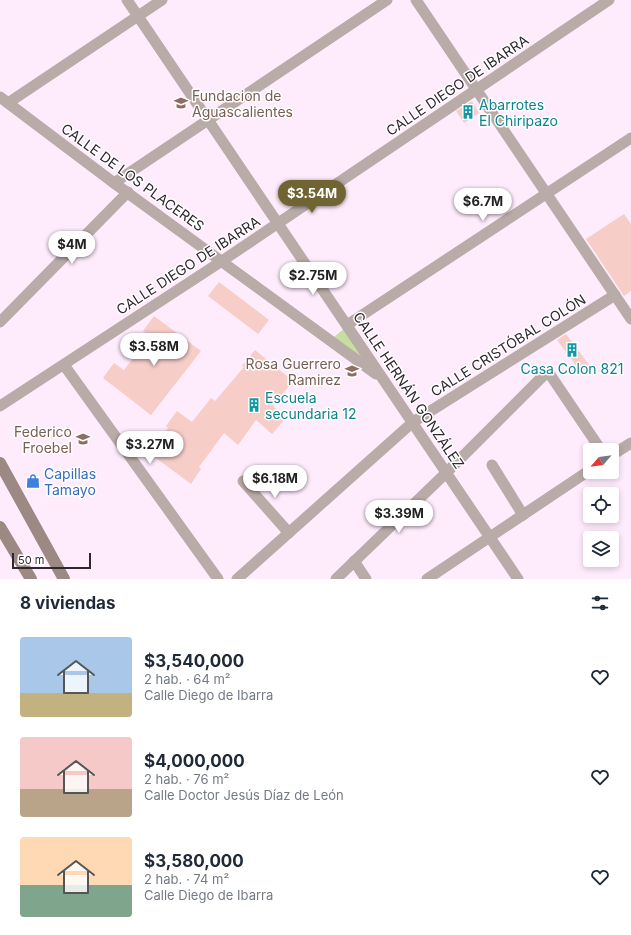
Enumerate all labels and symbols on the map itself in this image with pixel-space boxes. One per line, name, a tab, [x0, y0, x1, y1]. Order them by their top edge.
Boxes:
street label: CALLE DIEGO DE IBARRA	[383, 31, 532, 139]
place label: Fundacion de Aguascalientes	[192, 87, 293, 120]
school or university icon: Fundacion de Aguascalientes	[173, 95, 189, 111]
place label: Abarrotes El Chiripazo	[479, 96, 558, 129]
building icon: Abarrotes El Chiripazo	[460, 104, 476, 120]
street label: CALLE DE LOS PLACERES	[58, 119, 208, 235]
pin: $3.54M	[279, 180, 345, 214]
pin: $6.7M	[455, 188, 511, 222]
street label: CALLE DIEGO DE IBARRA	[113, 212, 263, 318]
pin: $4M	[53, 231, 91, 265]
pin: $2.75M	[280, 262, 346, 296]
street label: CALLE CRISTÓBAL COLÓN	[427, 290, 589, 400]
street label: CALLE HERNÁN GONZÁLEZ	[350, 308, 468, 472]
pin: $3.58M	[121, 333, 187, 367]
building icon: Casa Colon 821	[564, 342, 580, 358]
place label: Rosa Guerrero Ramirez	[246, 355, 341, 388]
place label: Casa Colon 821	[521, 360, 623, 377]
school or university icon: Rosa Guerrero Ramirez	[344, 363, 360, 379]
place label: Escuela secundaria 12	[265, 389, 356, 422]
building icon: Escuela secundaria 12	[246, 397, 262, 413]
place label: Federico Froebel	[14, 423, 72, 456]
school or university icon: Federico Froebel	[75, 431, 91, 447]
pin: $3.27M	[117, 431, 183, 465]
north arrow	[583, 443, 619, 479]
place label: Capillas Tamayo	[44, 465, 96, 498]
pin: $6.18M	[242, 465, 308, 499]
shop icon: Capillas Tamayo	[25, 473, 41, 489]
pin: $3.39M	[366, 500, 432, 534]
scale bar	[12, 551, 91, 570]

